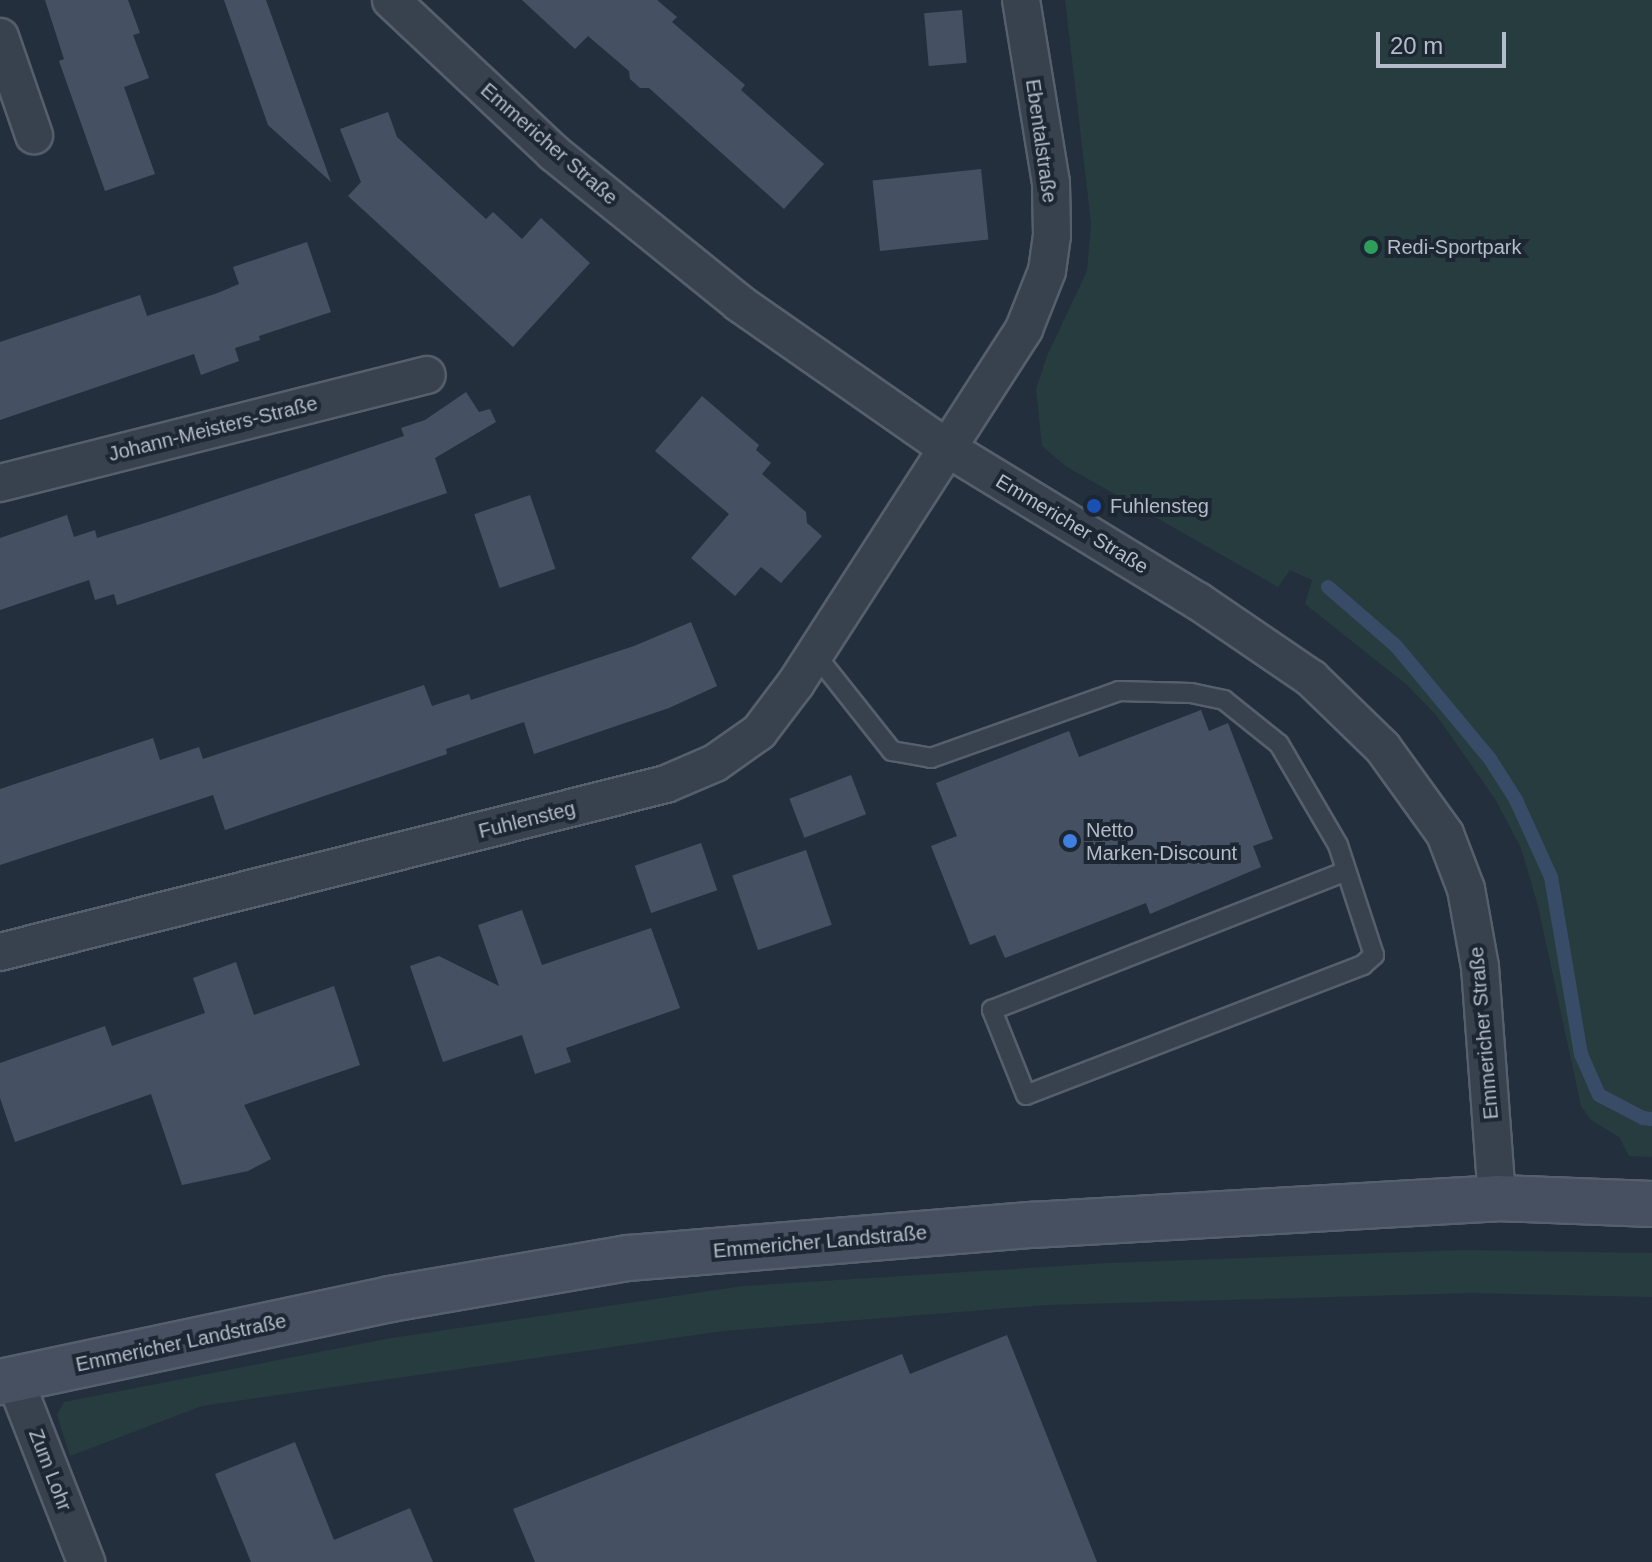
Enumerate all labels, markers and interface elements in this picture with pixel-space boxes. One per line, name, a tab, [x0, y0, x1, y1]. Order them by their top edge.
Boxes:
scale bar	[1380, 16, 1510, 66]
text: 20 m	[1390, 32, 1443, 59]
street label: Emmericher Straße	[476, 78, 622, 210]
street label: Ebentalstraße	[1020, 78, 1062, 204]
place label: Redi-Sportpark	[1387, 235, 1522, 259]
marker: Redi-Sportpark	[1362, 238, 1380, 256]
street label: Johann-Meisters-Straße	[106, 391, 320, 467]
street label: Emmericher Straße	[992, 469, 1152, 579]
place label: Fuhlensteg	[1110, 494, 1209, 518]
marker: Fuhlensteg	[1085, 497, 1103, 515]
street label: Fuhlensteg	[476, 796, 578, 844]
place label: Netto Marken-Discount	[1086, 818, 1237, 865]
marker: Netto Marken-Discount	[1061, 832, 1079, 850]
street label: Emmericher Straße	[1464, 946, 1504, 1120]
street label: Emmericher Landstraße	[712, 1221, 928, 1263]
street label: Emmericher Landstraße	[74, 1309, 288, 1377]
street label: Zum Lohr	[23, 1426, 77, 1514]

